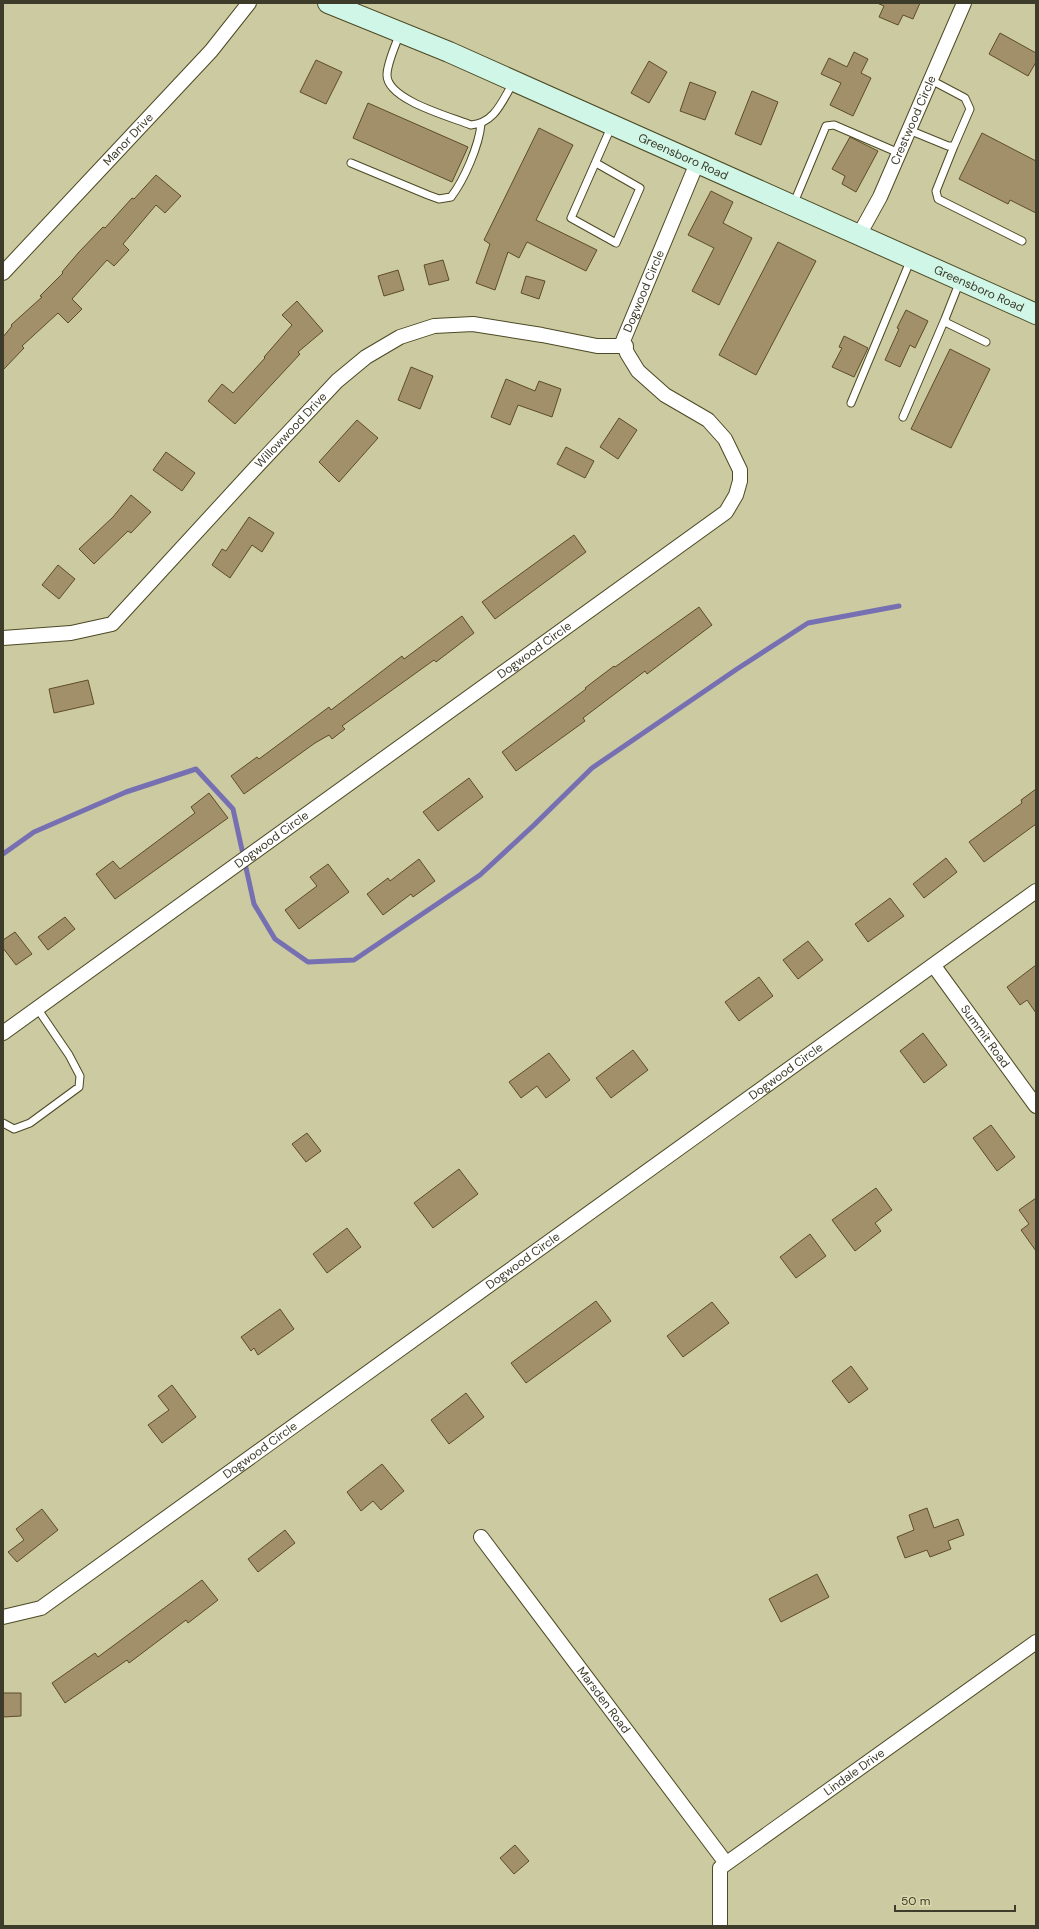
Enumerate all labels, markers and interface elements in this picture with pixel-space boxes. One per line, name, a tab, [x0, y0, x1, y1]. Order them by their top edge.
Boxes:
street label: Crestwood Circle	[887, 73, 940, 168]
street label: Manor Drive	[99, 110, 157, 169]
street label: Greensboro Road	[636, 129, 731, 184]
street label: Dogwood Circle	[619, 247, 668, 335]
street label: Greensboro Road	[931, 261, 1027, 316]
street label: Willowwood Drive	[251, 389, 331, 471]
street label: Dogwood Circle	[494, 618, 575, 682]
street label: Dogwood Circle	[231, 807, 312, 872]
street label: Summit Road	[957, 1002, 1013, 1071]
street label: Dogwood Circle	[745, 1039, 826, 1104]
street label: Dogwood Circle	[483, 1228, 563, 1293]
street label: Dogwood Circle	[220, 1418, 300, 1482]
street label: Marsden Road	[573, 1663, 634, 1737]
street label: Lindale Drive	[821, 1745, 888, 1799]
scale bar	[895, 1887, 1015, 1913]
text: 50 m	[901, 1893, 930, 1909]

